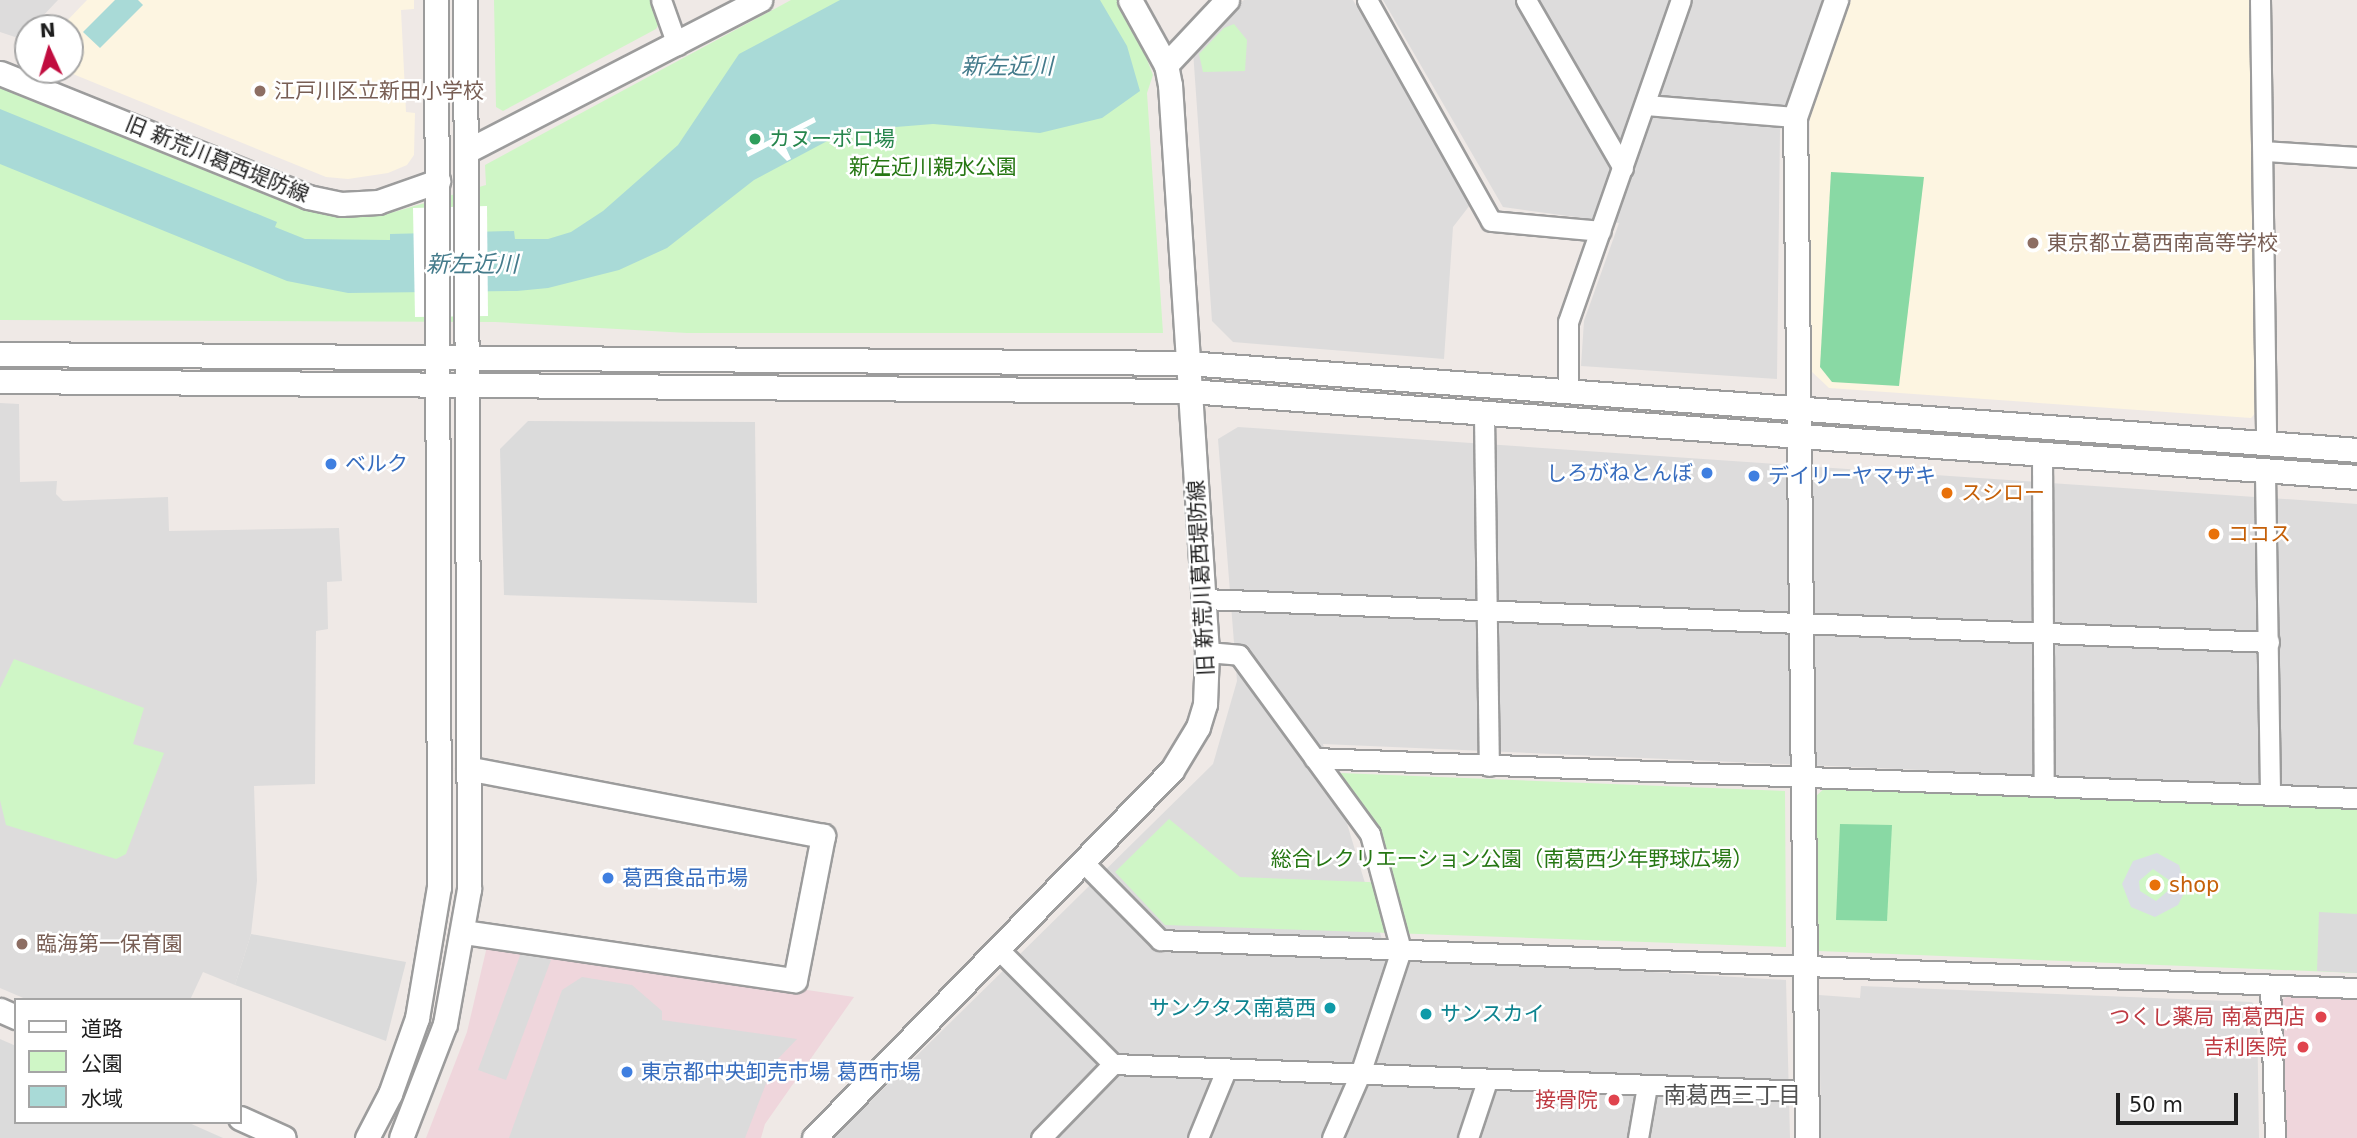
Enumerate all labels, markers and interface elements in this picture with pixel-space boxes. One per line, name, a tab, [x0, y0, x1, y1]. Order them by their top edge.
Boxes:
north arrow	[14, 14, 84, 84]
text: N	[39, 19, 56, 42]
water label: 新左近川	[961, 52, 1053, 80]
place label: 江戸川区立新田小学校	[274, 78, 484, 104]
marker: 江戸川区立新田小学校	[252, 83, 268, 99]
street label: 旧 新荒川葛西堤防線	[122, 111, 312, 207]
place label: カヌーポロ場	[769, 126, 895, 152]
marker: カヌーポロ場	[747, 131, 763, 147]
park label: 新左近川親水公園	[849, 154, 1017, 180]
place label: 東京都立葛西南高等学校	[2047, 230, 2278, 256]
marker: 東京都立葛西南高等学校	[2025, 235, 2041, 251]
water label: 新左近川	[426, 250, 518, 278]
place label: ベルク	[345, 451, 408, 477]
marker: ベルク	[323, 456, 339, 472]
place label: しろがねとんぼ	[1546, 460, 1693, 486]
place label: デイリーヤマザキ	[1768, 463, 1936, 489]
marker: しろがねとんぼ	[1699, 465, 1715, 481]
marker: デイリーヤマザキ	[1746, 468, 1762, 484]
street label: 旧 新荒川葛西堤防線	[1183, 480, 1219, 676]
place label: スシロー	[1961, 480, 2045, 506]
marker: スシロー	[1939, 485, 1955, 501]
place label: ココス	[2228, 521, 2291, 547]
marker: ココス	[2206, 526, 2222, 542]
park label: 総合レクリエーション公園（南葛西少年野球広場）	[1271, 846, 1753, 872]
place label: 葛西食品市場	[622, 865, 748, 891]
marker: 葛西食品市場	[600, 870, 616, 886]
place label: shop	[2169, 872, 2219, 898]
marker: shop	[2147, 877, 2163, 893]
place label: 臨海第一保育園	[36, 931, 183, 957]
marker: 臨海第一保育園	[14, 936, 30, 952]
place label: サンクタス南葛西	[1148, 995, 1316, 1021]
legend	[14, 998, 242, 1124]
marker: サンクタス南葛西	[1322, 1000, 1338, 1016]
place label: サンスカイ	[1440, 1001, 1545, 1027]
place label: つくし薬局 南葛西店	[2109, 1004, 2305, 1030]
marker: サンスカイ	[1418, 1006, 1434, 1022]
marker: つくし薬局 南葛西店	[2311, 1007, 2331, 1027]
text: 道路	[81, 1017, 123, 1041]
place label: 吉利医院	[2203, 1034, 2287, 1060]
marker: 吉利医院	[2293, 1037, 2313, 1057]
text: 公園	[81, 1052, 123, 1076]
place label: 東京都中央卸売市場 葛西市場	[641, 1059, 921, 1085]
marker: 東京都中央卸売市場 葛西市場	[619, 1064, 635, 1080]
scale bar	[2119, 1078, 2242, 1122]
district label: 南葛西三丁目	[1663, 1081, 1801, 1109]
text: 水域	[81, 1087, 123, 1111]
place label: 接骨院	[1535, 1087, 1598, 1113]
marker: 接骨院	[1604, 1090, 1624, 1110]
text: 50 m	[2129, 1093, 2183, 1117]

